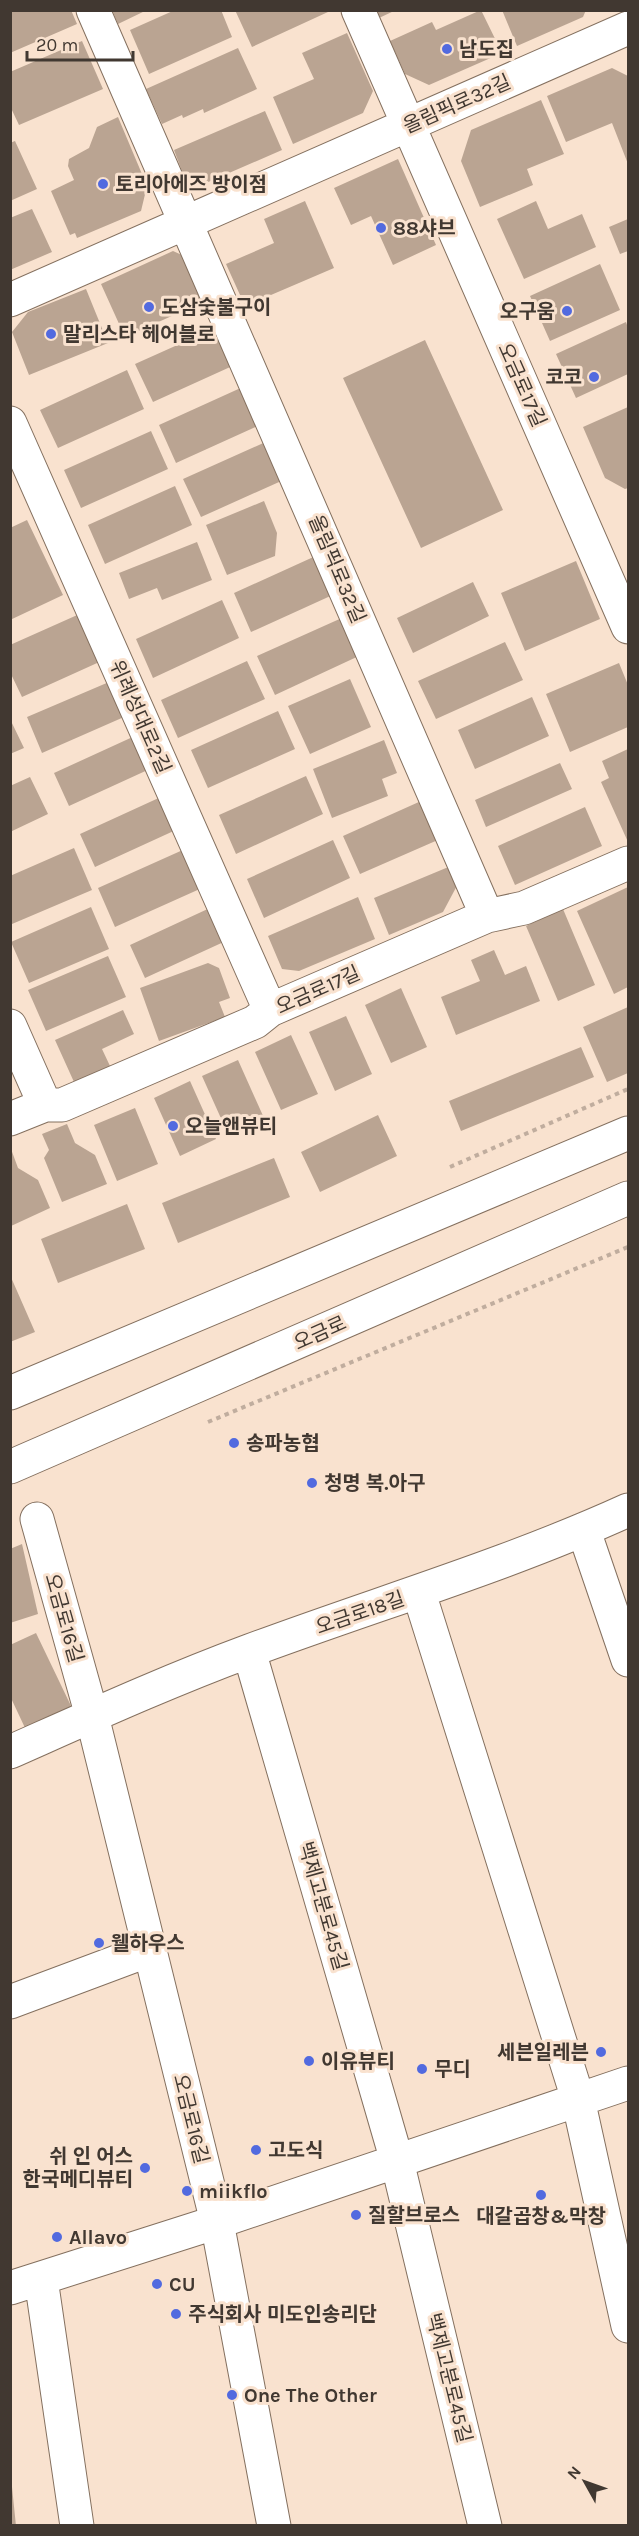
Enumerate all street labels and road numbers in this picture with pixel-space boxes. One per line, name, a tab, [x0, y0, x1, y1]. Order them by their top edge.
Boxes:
street label: 올림픽로32길	[400, 70, 514, 138]
street label: 오금로17길	[493, 339, 551, 431]
street label: 올림픽로32길	[304, 511, 370, 627]
street label: 위례성대로2길	[105, 657, 175, 777]
street label: 오금로17길	[272, 961, 364, 1019]
street label: 오금로	[290, 1311, 350, 1355]
street label: 오금로16길	[40, 1571, 88, 1665]
street label: 오금로18길	[313, 1587, 407, 1639]
street label: 백제고분로45길	[294, 1839, 352, 1973]
street label: 오금로16길	[169, 2072, 213, 2166]
street label: 백제고분로45길	[422, 2311, 476, 2445]

